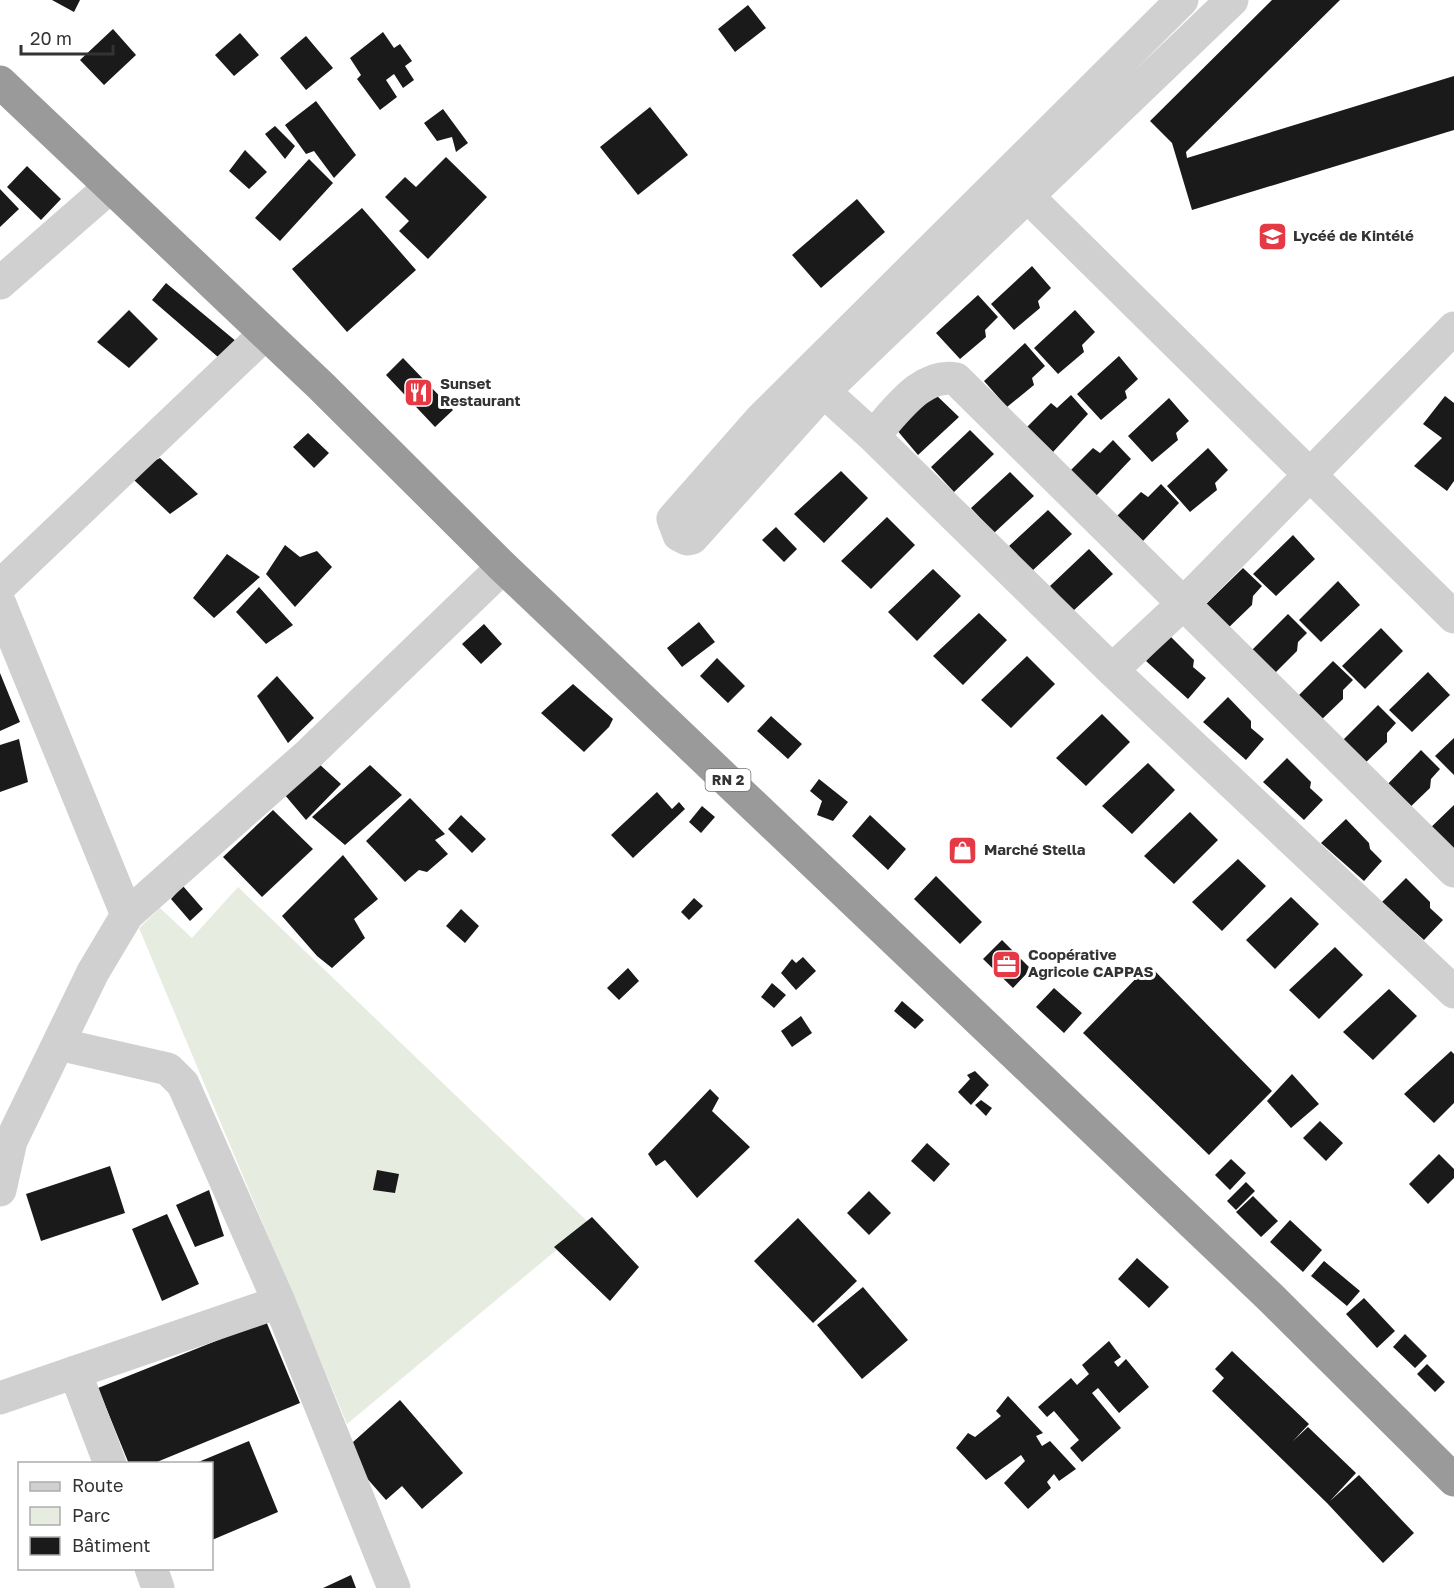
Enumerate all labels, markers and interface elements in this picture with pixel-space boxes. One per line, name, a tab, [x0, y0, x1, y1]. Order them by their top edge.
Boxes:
scale bar	[21, 18, 112, 56]
text: 20 m	[30, 27, 72, 49]
school or university icon: Lycéé de Kintélé	[1256, 220, 1288, 252]
place label: Lycéé de Kintélé	[1293, 226, 1414, 244]
place label: Sunset Restaurant	[440, 374, 520, 409]
restaurant icon: Sunset Restaurant	[403, 377, 435, 409]
road number: RN 2	[706, 769, 750, 791]
shop icon: Marché Stella	[947, 834, 979, 866]
place label: Marché Stella	[984, 840, 1086, 858]
place label: Coopérative Agricole CAPPAS	[1028, 945, 1154, 980]
office icon: Coopérative Agricole CAPPAS	[991, 948, 1023, 980]
legend	[18, 1462, 213, 1570]
text: Route	[72, 1474, 123, 1496]
text: Parc	[72, 1504, 111, 1526]
text: Bâtiment	[72, 1534, 151, 1556]

